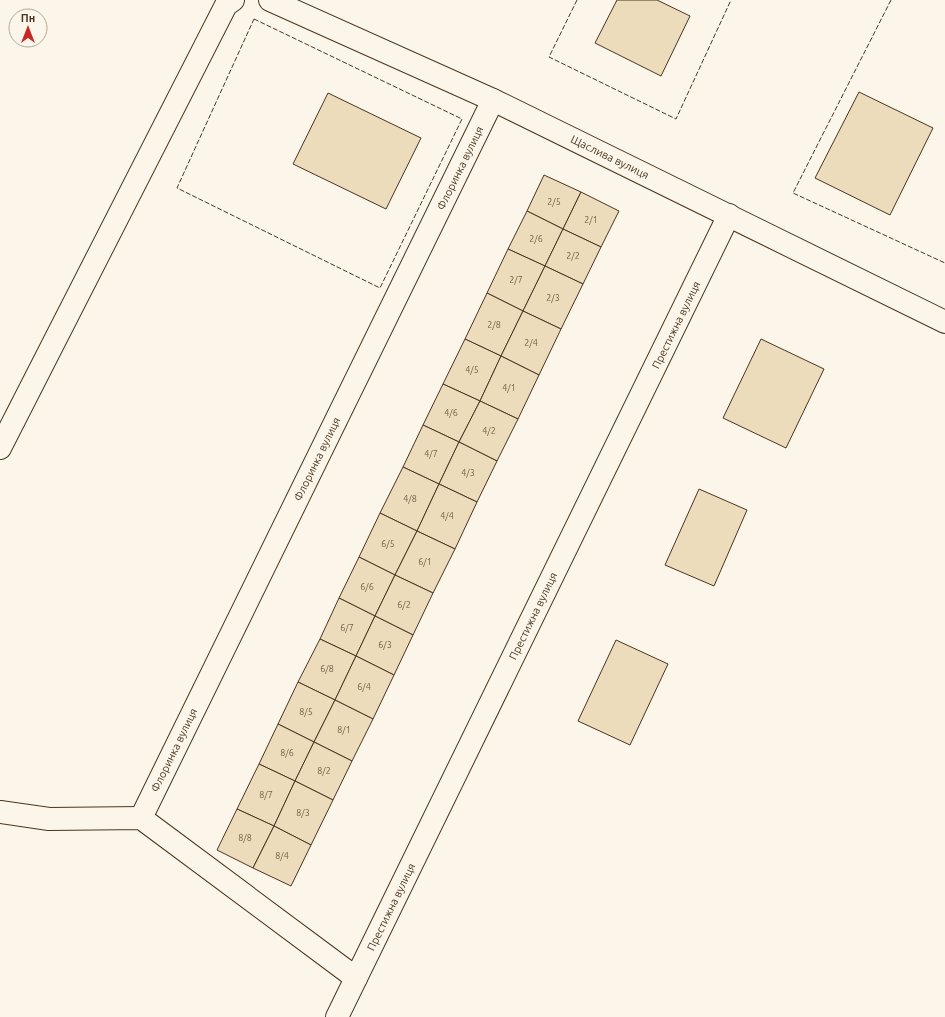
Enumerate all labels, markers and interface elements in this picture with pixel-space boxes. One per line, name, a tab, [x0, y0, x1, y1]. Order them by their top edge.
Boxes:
north arrow	[8, 8, 48, 48]
text: Пн	[21, 12, 35, 24]
street label: Флоринка вулиця	[435, 124, 485, 212]
street label: Щаслива вулиця	[569, 133, 651, 181]
house number: 2/5	[547, 197, 561, 207]
house number: 2/1	[584, 215, 598, 225]
house number: 2/6	[529, 234, 543, 244]
house number: 2/2	[566, 251, 580, 261]
house number: 2/7	[509, 275, 523, 285]
street label: Престижна вулиця	[650, 279, 702, 371]
house number: 2/3	[546, 293, 560, 303]
house number: 2/8	[487, 320, 501, 330]
house number: 2/4	[524, 338, 538, 348]
house number: 4/5	[465, 365, 479, 375]
house number: 4/1	[502, 383, 516, 393]
house number: 4/6	[444, 408, 458, 418]
street label: Флоринка вулиця	[292, 415, 342, 503]
house number: 4/2	[482, 426, 496, 436]
house number: 4/7	[424, 449, 438, 459]
house number: 4/3	[461, 468, 475, 478]
house number: 4/8	[403, 494, 417, 504]
house number: 4/4	[440, 511, 454, 521]
house number: 6/5	[381, 539, 395, 549]
house number: 6/1	[418, 557, 432, 567]
street label: Престижна вулиця	[507, 570, 559, 662]
house number: 6/6	[360, 582, 374, 592]
house number: 6/2	[397, 600, 411, 610]
house number: 6/7	[340, 623, 354, 633]
house number: 6/3	[378, 640, 392, 650]
house number: 6/8	[320, 664, 334, 674]
house number: 6/4	[357, 682, 371, 692]
street label: Флоринка вулиця	[149, 706, 199, 794]
house number: 8/5	[299, 707, 313, 717]
house number: 8/1	[337, 725, 351, 735]
house number: 8/6	[280, 748, 294, 758]
house number: 8/2	[317, 766, 331, 776]
house number: 8/7	[259, 790, 273, 800]
house number: 8/3	[296, 808, 310, 818]
house number: 8/8	[238, 833, 252, 843]
house number: 8/4	[275, 851, 289, 861]
street label: Престижна вулиця	[365, 861, 417, 953]

